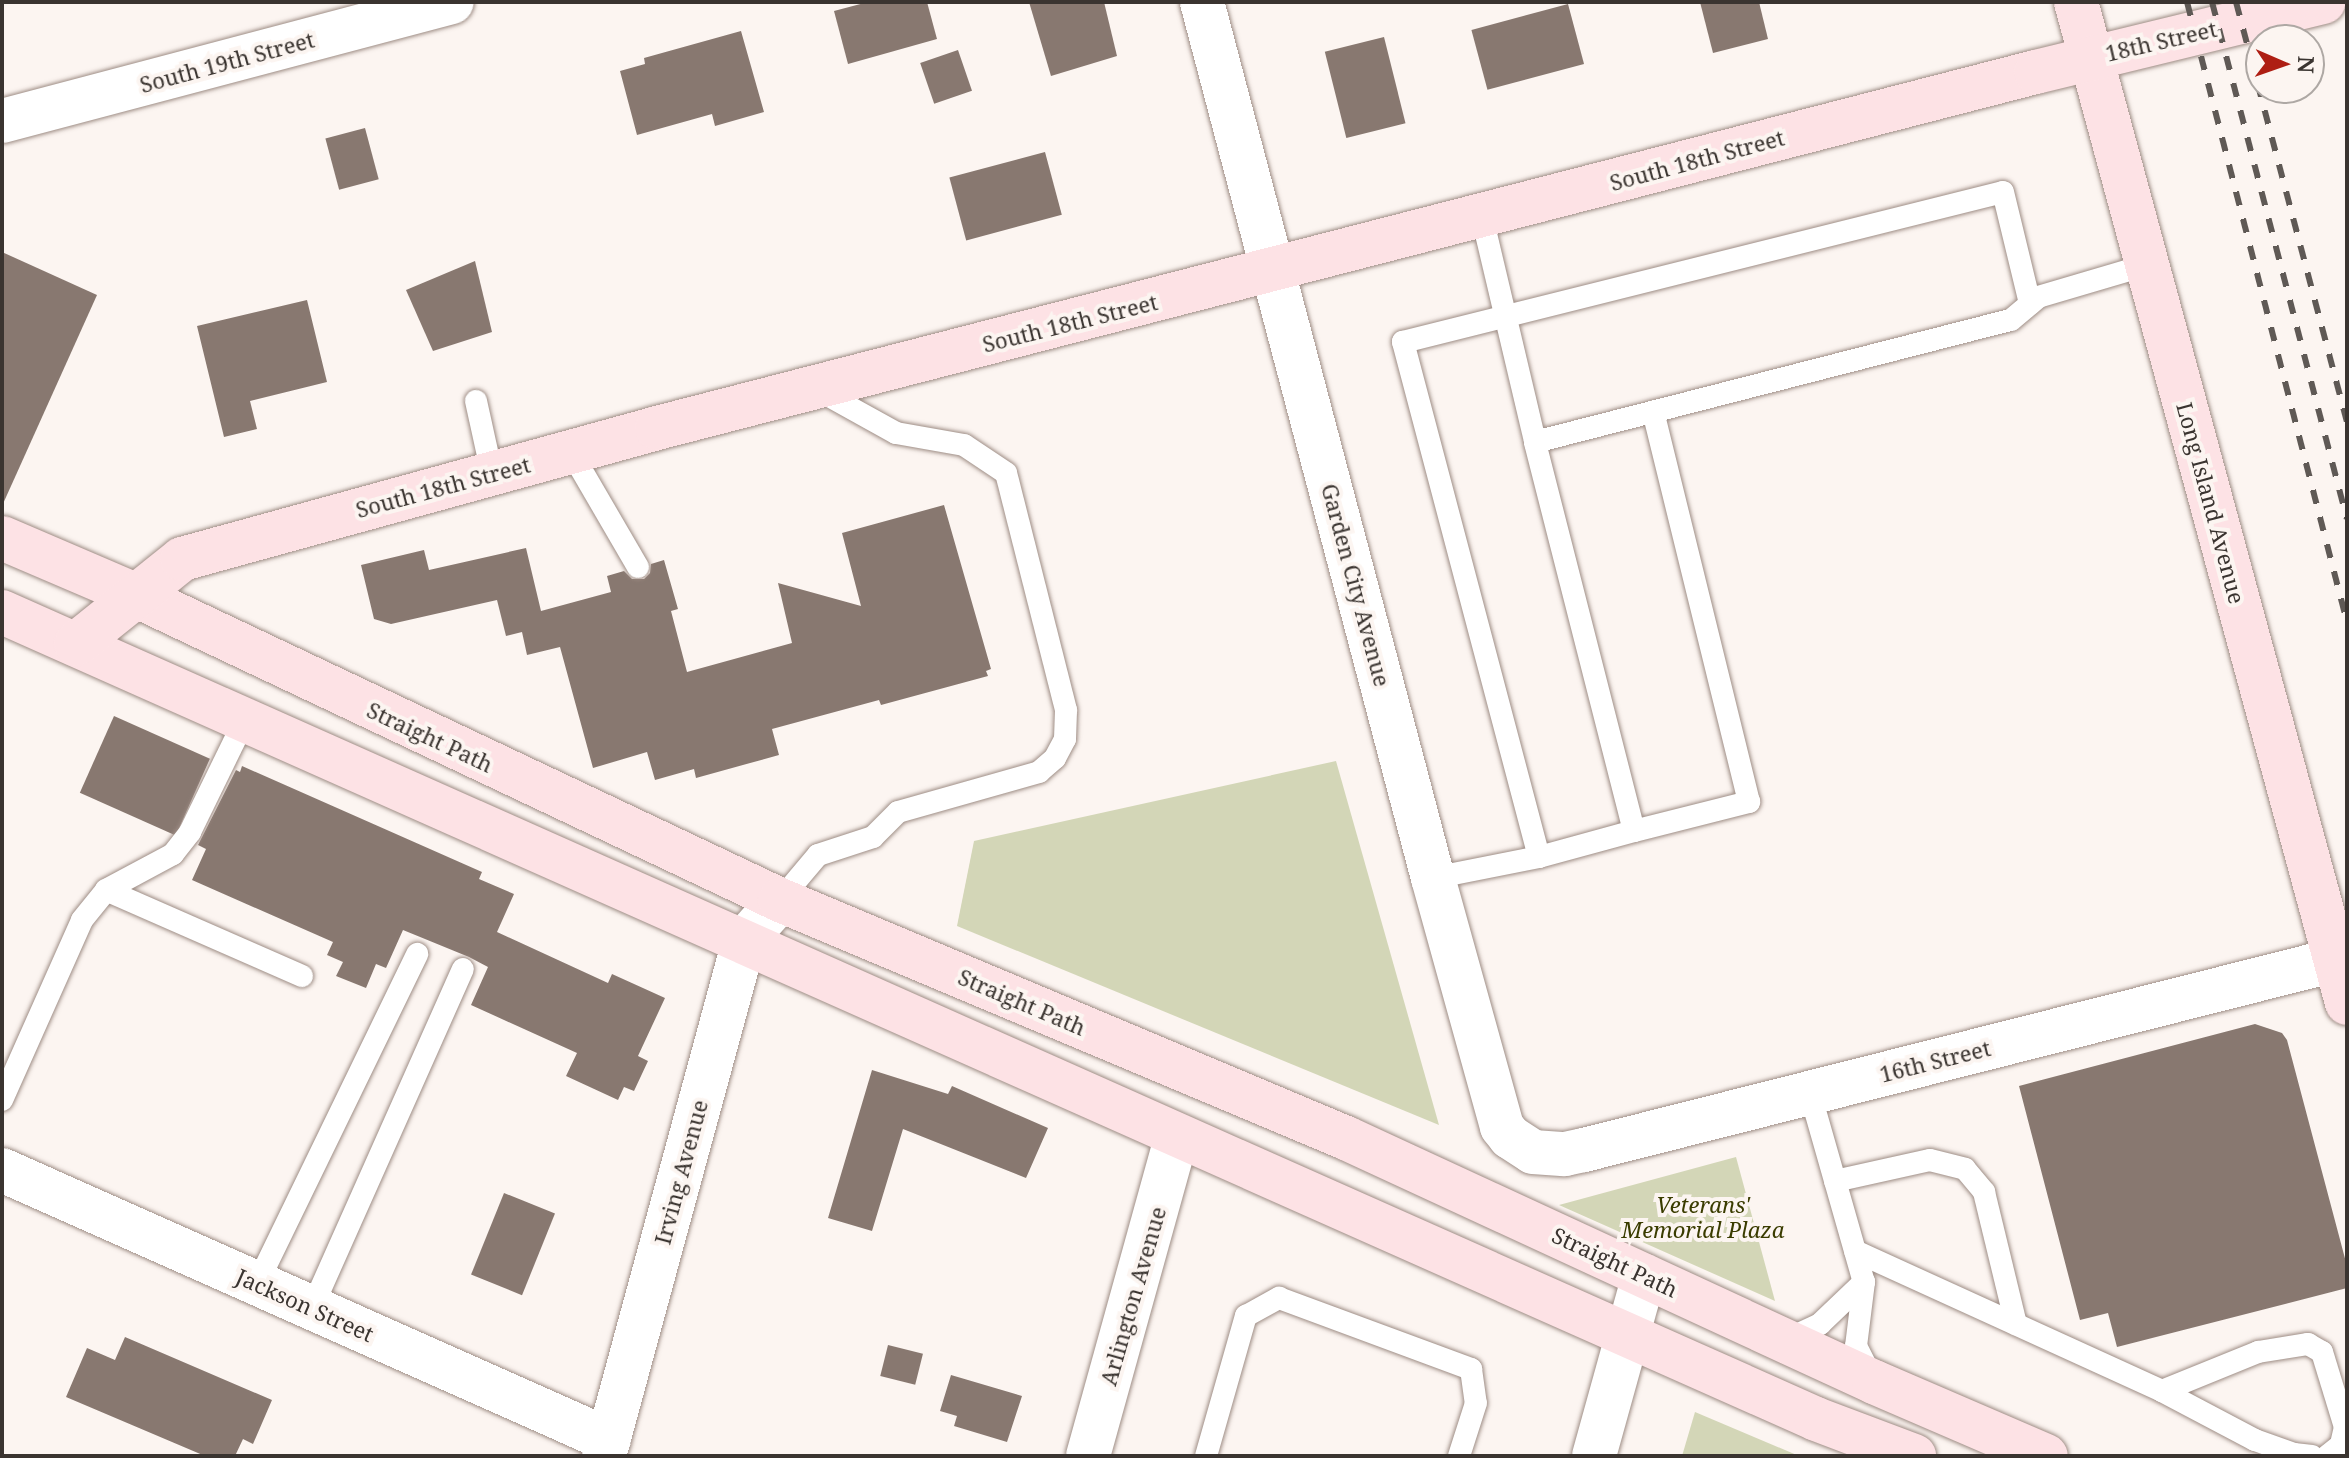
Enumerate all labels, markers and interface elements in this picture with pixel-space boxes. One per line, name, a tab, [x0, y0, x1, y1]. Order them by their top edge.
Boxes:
street label: 18th Street	[2103, 15, 2219, 67]
north arrow	[2245, 24, 2325, 104]
street label: South 19th Street	[137, 26, 317, 98]
text: N	[2292, 56, 2322, 74]
street label: South 18th Street	[1607, 124, 1787, 196]
street label: South 18th Street	[980, 288, 1160, 358]
street label: Long Island Avenue	[2171, 399, 2251, 607]
street label: South 18th Street	[353, 451, 533, 523]
street label: Garden City Avenue	[1316, 481, 1396, 689]
street label: Straight Path	[363, 696, 497, 778]
street label: Straight Path	[954, 963, 1090, 1041]
street label: 16th Street	[1877, 1034, 1993, 1088]
street label: Irving Avenue	[649, 1097, 713, 1247]
park label: Veterans' Memorial Plaza	[1622, 1191, 1784, 1242]
street label: Arlington Avenue	[1095, 1204, 1171, 1388]
street label: Straight Path	[1548, 1221, 1682, 1303]
street label: Jackson Street	[232, 1263, 378, 1347]

